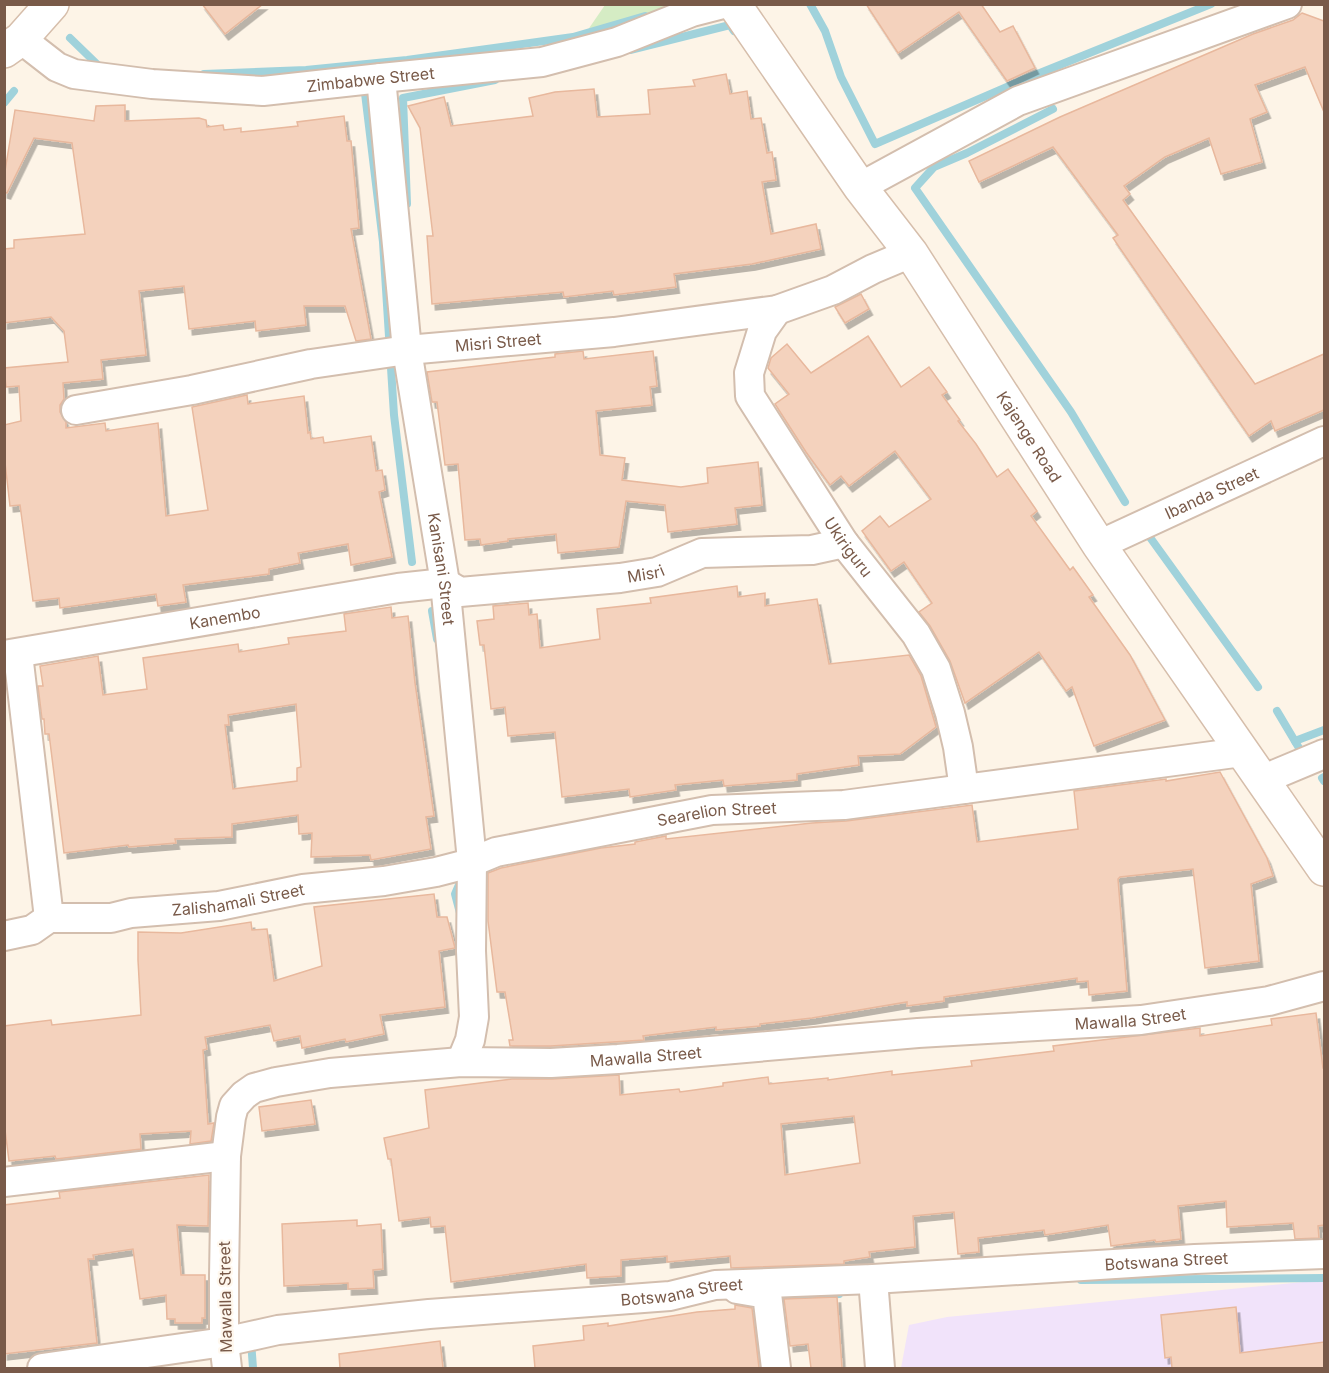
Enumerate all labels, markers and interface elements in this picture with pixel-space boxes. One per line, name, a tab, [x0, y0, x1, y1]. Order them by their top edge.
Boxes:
street label: Zimbabwe Street	[306, 63, 435, 96]
street label: Misri Street	[454, 328, 542, 356]
street label: Kajenge Road	[993, 387, 1066, 486]
street label: Ibanda Street	[1161, 463, 1262, 523]
street label: Kanisani Street	[424, 511, 459, 626]
street label: Ukiriguru	[820, 513, 877, 581]
street label: Misri	[626, 560, 667, 587]
street label: Kanembo	[188, 602, 262, 633]
street label: Searelion Street	[655, 798, 777, 830]
street label: Zalishamali Street	[171, 879, 306, 920]
street label: Mawalla Street	[1074, 1003, 1187, 1034]
street label: Mawalla Street	[589, 1042, 702, 1071]
street label: Mawalla Street	[214, 1241, 236, 1353]
street label: Botswana Street	[1104, 1248, 1229, 1275]
street label: Botswana Street	[620, 1274, 743, 1310]

